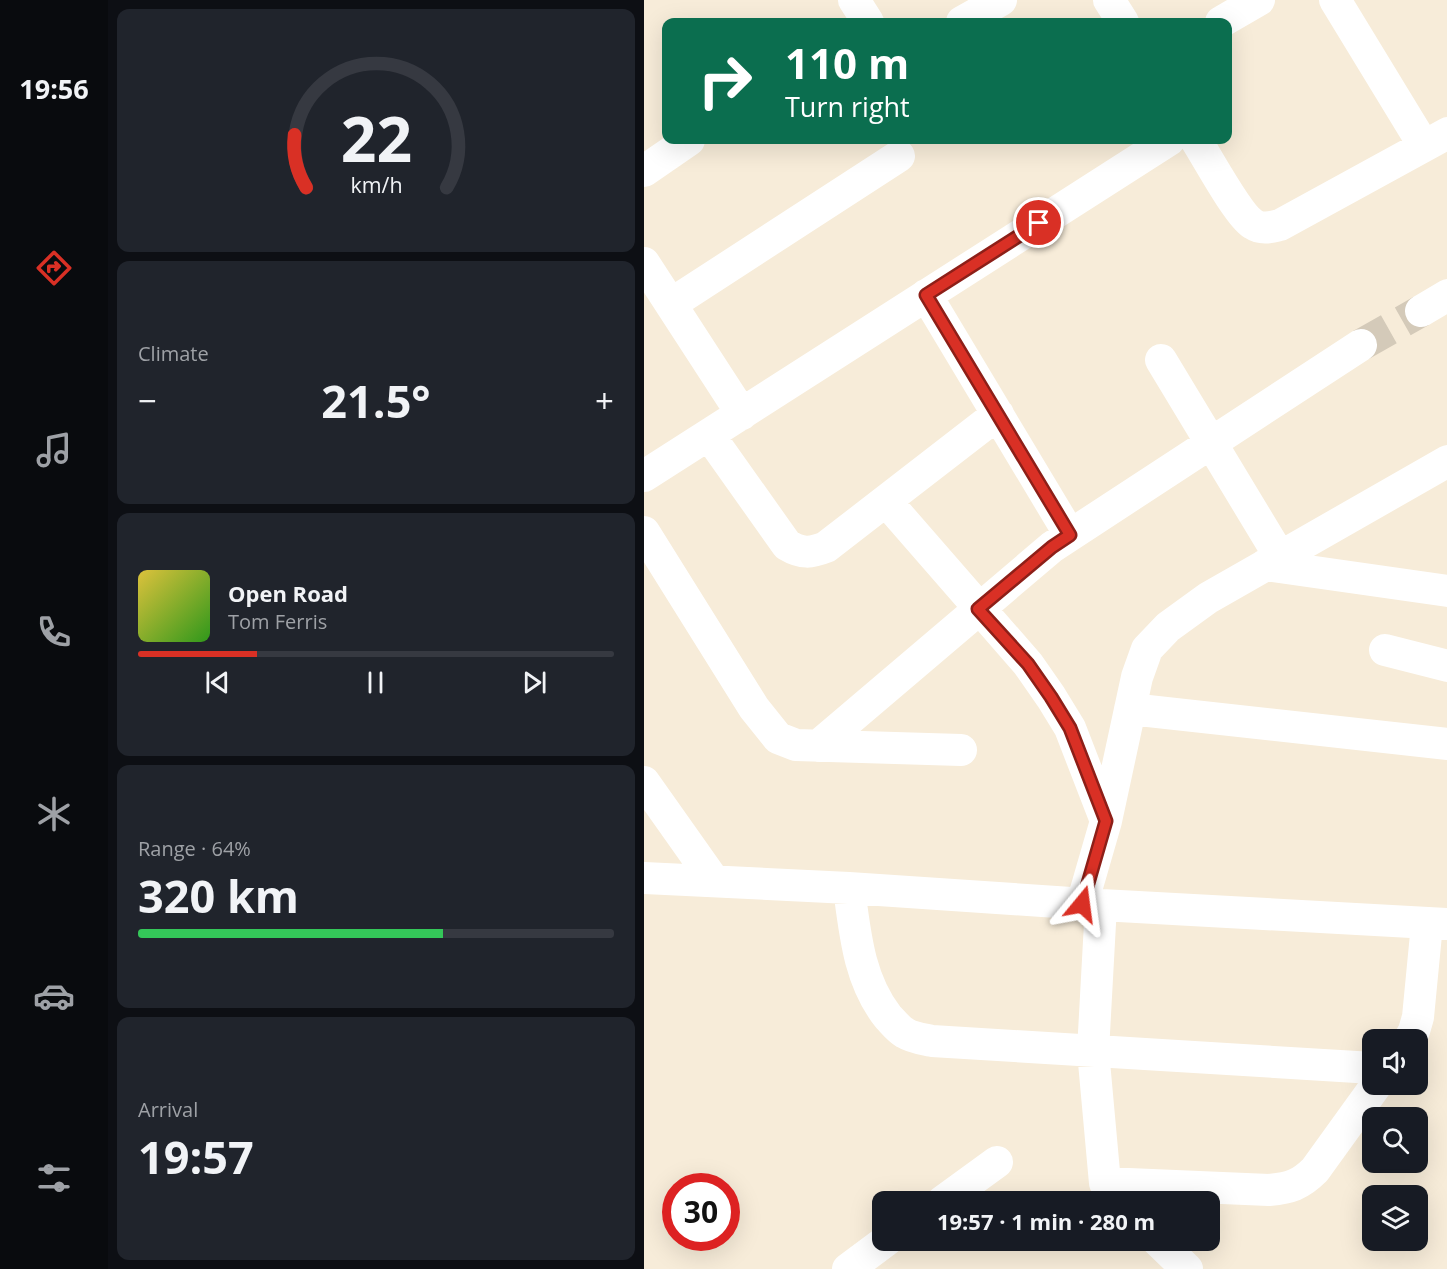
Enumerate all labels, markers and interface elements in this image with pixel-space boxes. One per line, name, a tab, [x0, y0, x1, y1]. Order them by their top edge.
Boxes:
text: 110 m	[785, 34, 909, 91]
icon: right	[686, 42, 764, 120]
text: 19:56	[19, 70, 89, 107]
text: Turn right	[785, 88, 910, 125]
text: 22	[340, 95, 412, 180]
text: km/h	[350, 170, 402, 199]
pin	[1013, 197, 1064, 248]
icon: arrive	[1022, 206, 1055, 239]
icon: directions	[33, 247, 75, 289]
text: Climate	[138, 340, 209, 367]
text: 21.5°	[321, 370, 431, 431]
text: −	[138, 378, 157, 423]
text: +	[595, 378, 614, 423]
icon: music	[33, 429, 75, 471]
text: Open Road	[228, 578, 348, 608]
text: Tom Ferris	[228, 608, 327, 635]
icon: phone	[33, 611, 75, 653]
icon: previous	[201, 666, 234, 699]
icon: pause	[359, 666, 392, 699]
icon: next	[518, 666, 551, 699]
icon: climate	[33, 793, 75, 835]
text: Range · 64%	[138, 835, 251, 862]
text: 320 km	[138, 865, 299, 926]
position arrow	[1050, 872, 1114, 936]
icon: car	[33, 975, 75, 1017]
map controls	[1362, 1029, 1428, 1251]
button: sound	[1362, 1029, 1428, 1095]
text: Arrival	[138, 1096, 198, 1123]
button: search	[1362, 1107, 1428, 1173]
text: 19:57	[138, 1126, 254, 1187]
icon: filters	[33, 1157, 75, 1199]
speed limit sign: 30	[662, 1173, 740, 1251]
button: layers	[1362, 1185, 1428, 1251]
text: 19:57 · 1 min · 280 m	[937, 1206, 1155, 1236]

